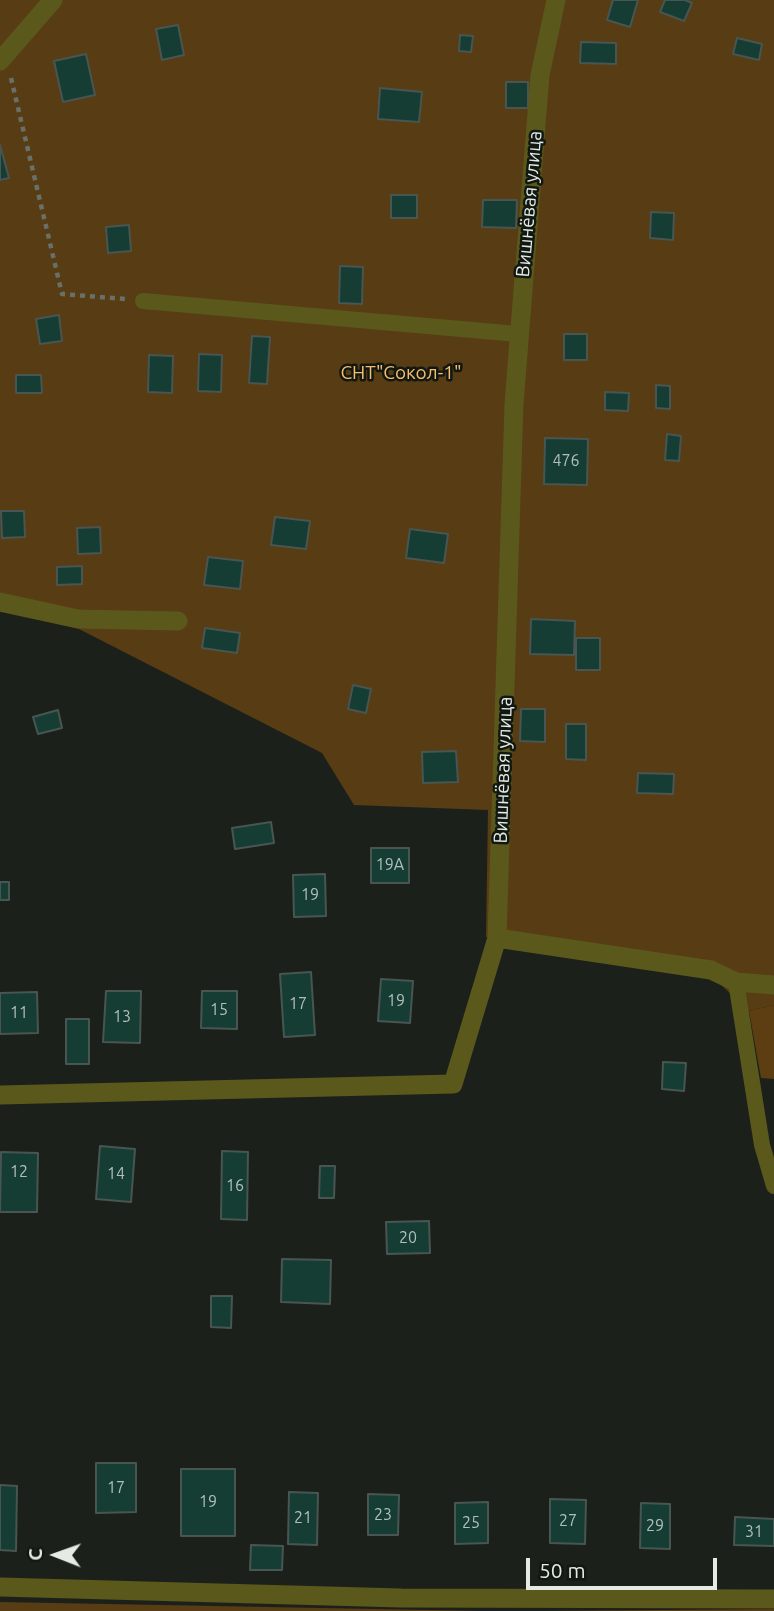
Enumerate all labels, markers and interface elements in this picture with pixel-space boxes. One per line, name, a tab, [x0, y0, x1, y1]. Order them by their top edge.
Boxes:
street label: Вишнёвая улица	[511, 130, 547, 278]
park label: СНТ"Сокол-1"	[340, 362, 462, 384]
house number: 476	[552, 451, 580, 471]
street label: Вишнёвая улица	[489, 696, 517, 844]
house number: 19А	[376, 855, 404, 875]
house number: 19	[301, 885, 319, 905]
house number: 19	[387, 991, 405, 1011]
house number: 17	[289, 994, 307, 1014]
house number: 15	[210, 1000, 228, 1020]
house number: 11	[10, 1003, 28, 1023]
house number: 13	[113, 1007, 131, 1027]
house number: 12	[10, 1162, 28, 1182]
house number: 14	[107, 1164, 125, 1184]
house number: 16	[226, 1176, 244, 1196]
house number: 20	[399, 1228, 417, 1248]
house number: 17	[107, 1478, 125, 1498]
house number: 19	[199, 1492, 217, 1512]
house number: 23	[374, 1505, 392, 1525]
house number: 21	[294, 1508, 312, 1528]
house number: 27	[559, 1511, 577, 1531]
house number: 25	[462, 1513, 480, 1533]
house number: 29	[646, 1516, 664, 1536]
north arrow	[21, 1520, 91, 1590]
house number: 31	[745, 1522, 763, 1542]
scale bar	[529, 1544, 720, 1588]
text: С	[24, 1548, 46, 1561]
text: 50 m	[539, 1558, 586, 1582]

